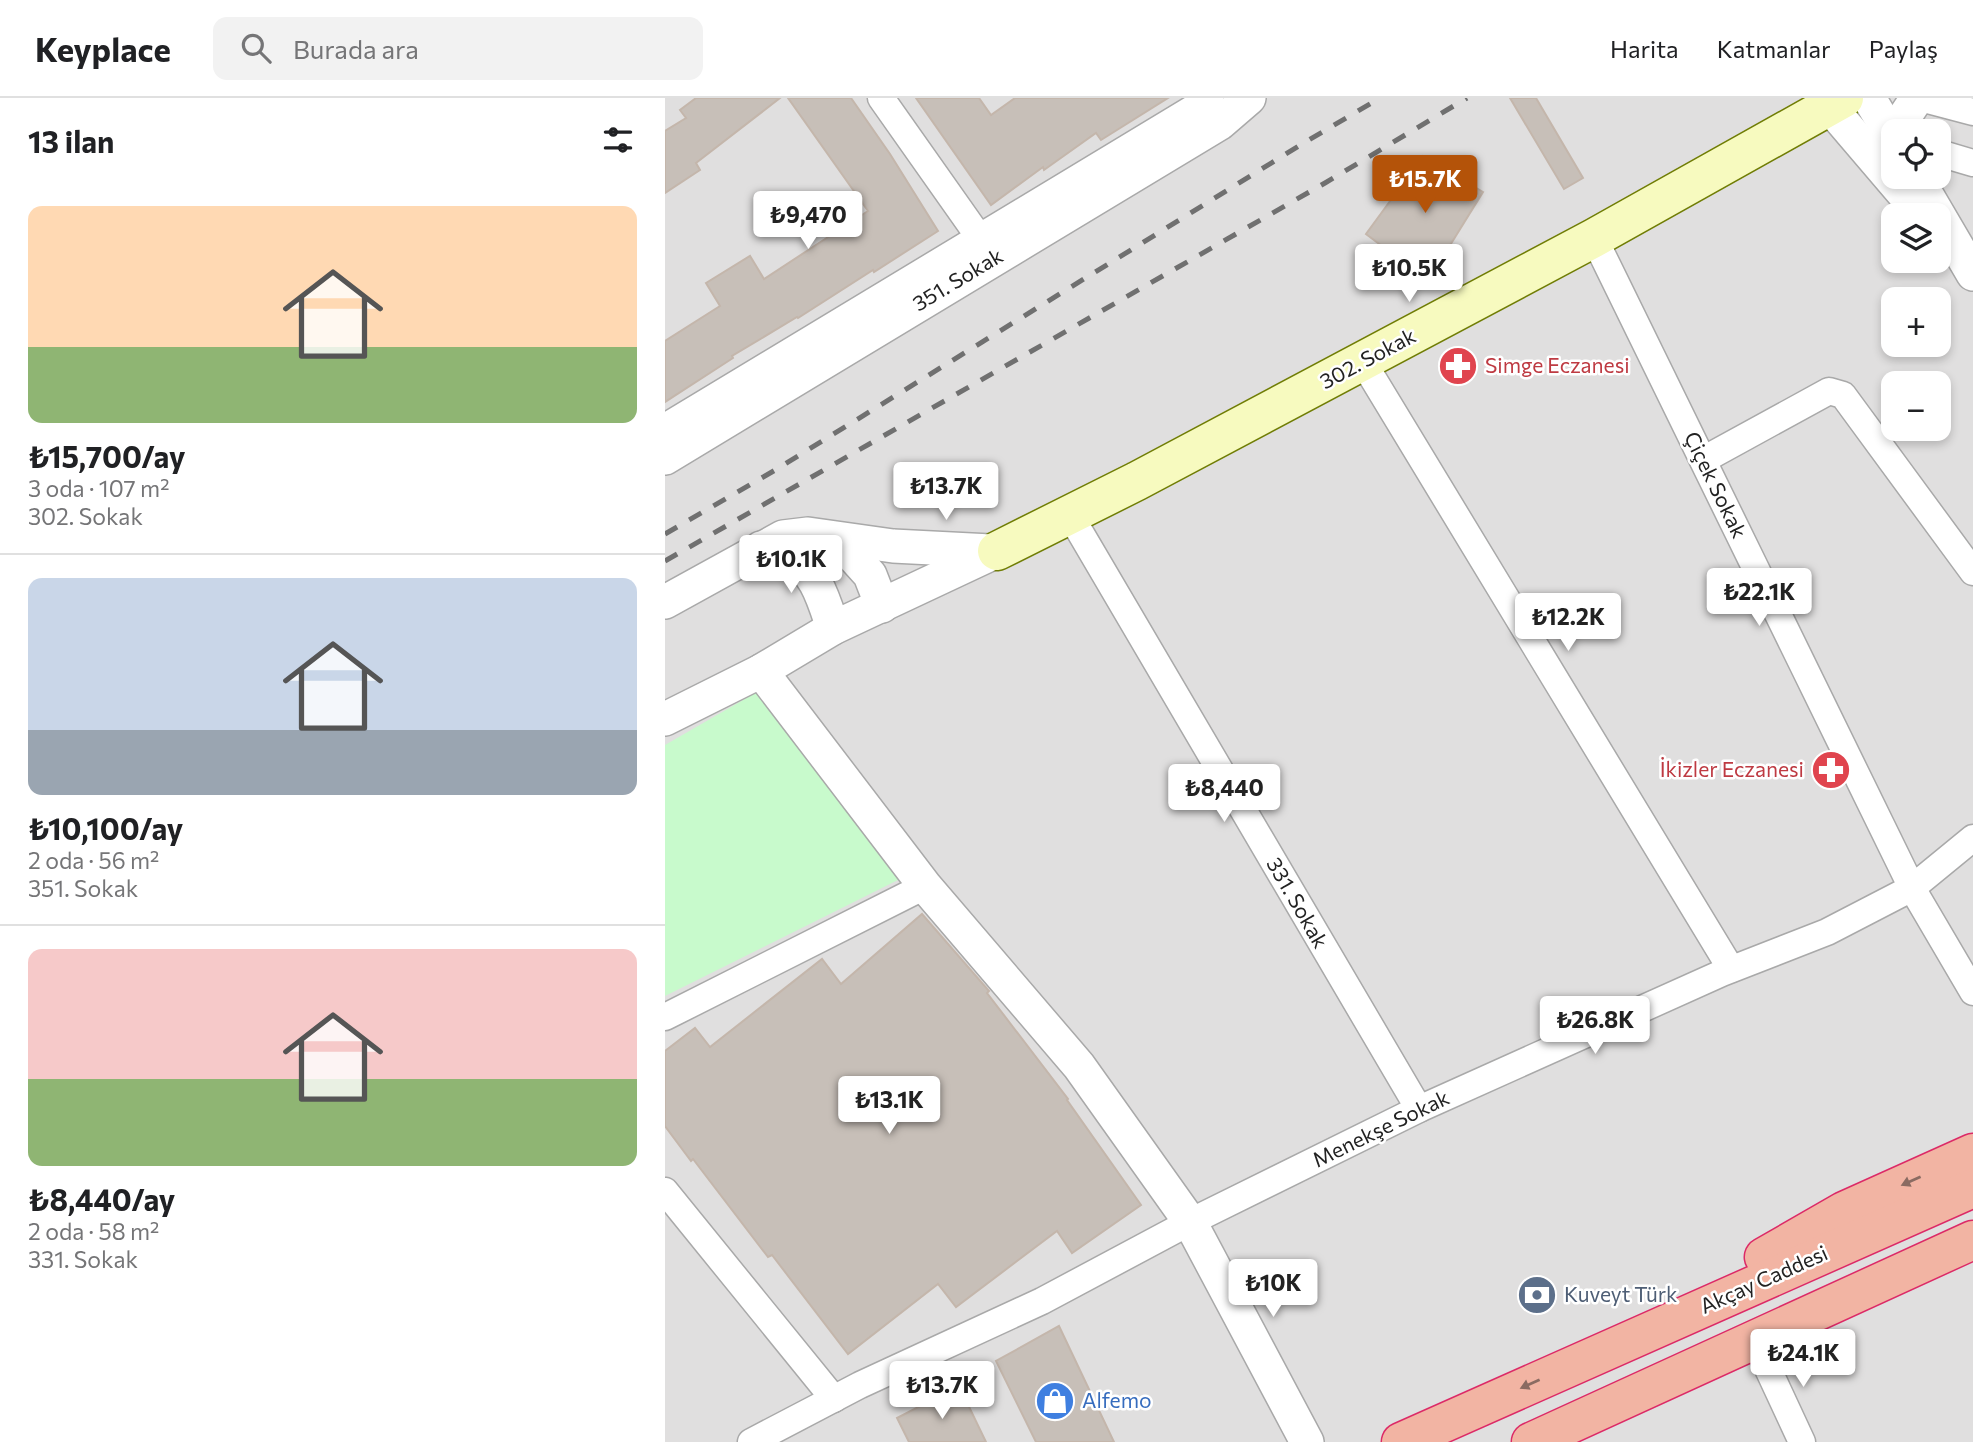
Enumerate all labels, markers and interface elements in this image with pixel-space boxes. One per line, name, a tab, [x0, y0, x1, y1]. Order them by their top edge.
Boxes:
search box	[213, 17, 703, 80]
text: Keyplace	[35, 28, 171, 69]
icon: search	[237, 29, 275, 67]
text: Burada ara	[293, 33, 419, 64]
text: Harita	[1610, 34, 1679, 63]
text: Katmanlar	[1717, 34, 1831, 63]
text: Paylaş	[1869, 34, 1938, 63]
map controls	[1881, 119, 1951, 441]
button: locate	[1881, 119, 1951, 189]
icon: filters	[599, 121, 637, 159]
text: 13 ilan	[28, 122, 114, 159]
pin: ₺15.7K	[1368, 156, 1482, 215]
text: ₺15.7K	[1388, 164, 1462, 192]
pin: ₺9,470	[751, 192, 865, 251]
text: ₺9,470	[769, 200, 847, 228]
button: layers	[1881, 203, 1951, 273]
street label: 351. Sokak	[908, 242, 1007, 315]
pin: ₺10.5K	[1352, 244, 1466, 304]
icon: home	[270, 251, 396, 377]
text: ₺10.5K	[1371, 253, 1447, 281]
button: +	[1881, 287, 1951, 357]
street label: 302. Sokak	[1315, 322, 1419, 393]
pharmacy icon: Simge Eczanesi	[1437, 345, 1479, 387]
place label: Simge Eczanesi	[1485, 352, 1630, 377]
button: −	[1881, 371, 1951, 441]
street label: Çiçek Sokak	[1680, 427, 1753, 542]
text: ₺15,700/ay	[28, 437, 186, 474]
pin: ₺13.7K	[889, 462, 1003, 522]
text: ₺13.7K	[909, 471, 983, 499]
text: 3 oda · 107 m²	[28, 474, 169, 502]
text: 302. Sokak	[28, 502, 143, 530]
pin: ₺10.1K	[734, 536, 848, 595]
text: ₺10.1K	[755, 544, 827, 572]
pin: ₺22.1K	[1702, 568, 1816, 628]
text: ₺22.1K	[1723, 577, 1795, 605]
pin: ₺12.2K	[1511, 594, 1625, 653]
text: ₺12.2K	[1531, 602, 1605, 630]
icon: home	[270, 623, 396, 749]
pharmacy icon: İkizler Eczanesi	[1810, 749, 1852, 791]
place label: İkizler Eczanesi	[1660, 756, 1804, 781]
pin: ₺8,440	[1167, 764, 1281, 824]
text: ₺8,440	[1184, 773, 1264, 801]
text: ₺10,100/ay	[28, 809, 183, 846]
text: 2 oda · 56 m²	[28, 846, 159, 874]
street label: 331. Sokak	[1262, 852, 1334, 952]
text: 351. Sokak	[28, 874, 138, 902]
icon: home	[270, 994, 396, 1120]
pin: ₺26.8K	[1538, 996, 1652, 1056]
text: ₺26.8K	[1556, 1005, 1634, 1033]
pin: ₺13.1K	[832, 1076, 946, 1136]
street label: Menekşe Sokak	[1308, 1084, 1453, 1172]
text: ₺13.1K	[854, 1085, 924, 1113]
one-way arrow	[1901, 1175, 1921, 1187]
text: ₺8,440/ay	[28, 1180, 175, 1217]
text: 2 oda · 58 m²	[28, 1217, 159, 1245]
street label: Akçay Caddesi	[1696, 1239, 1831, 1318]
text: 331. Sokak	[28, 1245, 138, 1273]
pin: ₺10K	[1232, 1260, 1314, 1319]
text: ₺10K	[1244, 1268, 1302, 1296]
bank icon: Kuveyt Türk	[1516, 1274, 1558, 1316]
place label: Kuveyt Türk	[1564, 1281, 1677, 1306]
pin: ₺24.1K	[1746, 1330, 1860, 1389]
text: ₺24.1K	[1766, 1338, 1840, 1366]
pin: ₺13.7K	[885, 1362, 999, 1421]
text: ₺13.7K	[905, 1370, 979, 1398]
one-way arrow	[1520, 1379, 1541, 1390]
shop icon: Alfemo	[1034, 1380, 1076, 1422]
place label: Alfemo	[1082, 1387, 1152, 1412]

